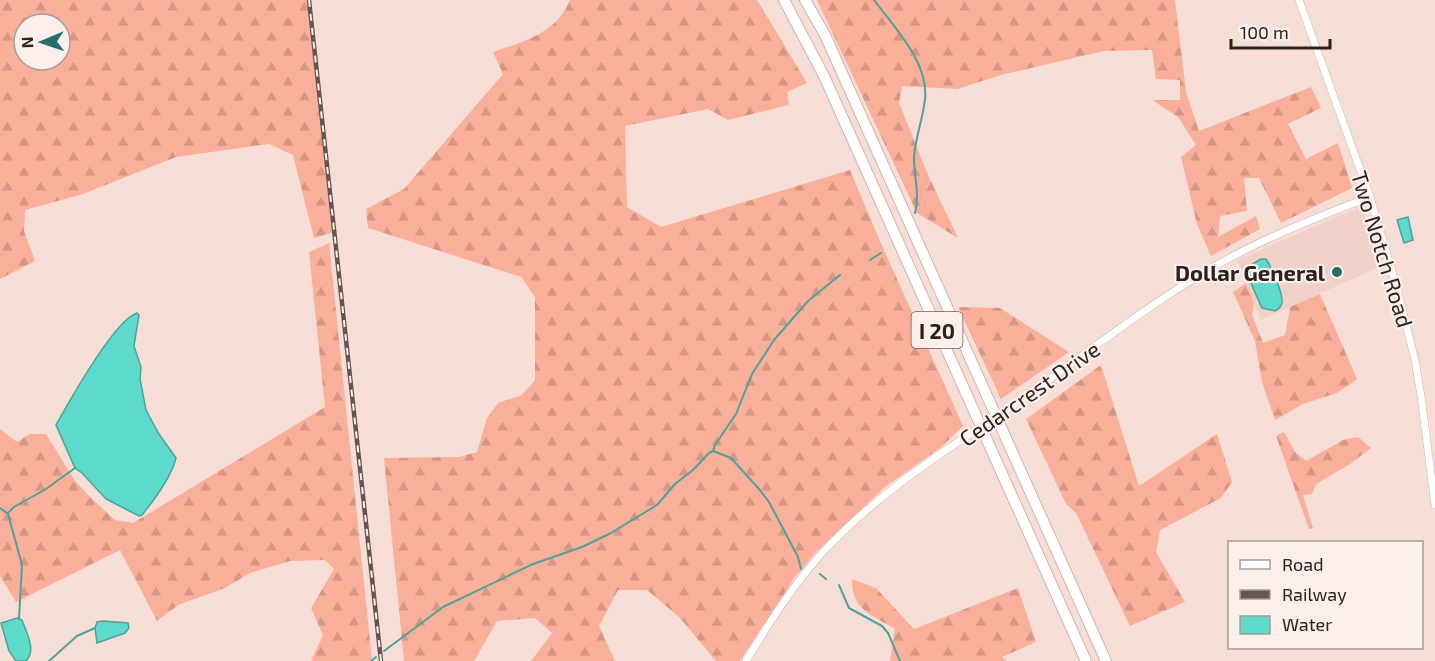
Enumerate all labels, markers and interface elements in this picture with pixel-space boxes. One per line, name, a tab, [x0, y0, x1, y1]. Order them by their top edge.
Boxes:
north arrow	[12, 12, 72, 72]
scale bar	[1231, 12, 1330, 50]
text: 100 m	[1240, 21, 1289, 43]
text: N	[17, 36, 36, 49]
street label: Two Notch Road	[1347, 168, 1419, 330]
place label: Dollar General	[1175, 259, 1326, 285]
marker: Dollar General	[1330, 265, 1344, 279]
road number: I 20	[912, 312, 962, 348]
street label: Cedarcrest Drive	[954, 335, 1104, 451]
legend	[1228, 541, 1423, 649]
text: Road	[1282, 553, 1323, 575]
text: Railway	[1282, 583, 1347, 605]
text: Water	[1282, 613, 1332, 635]

